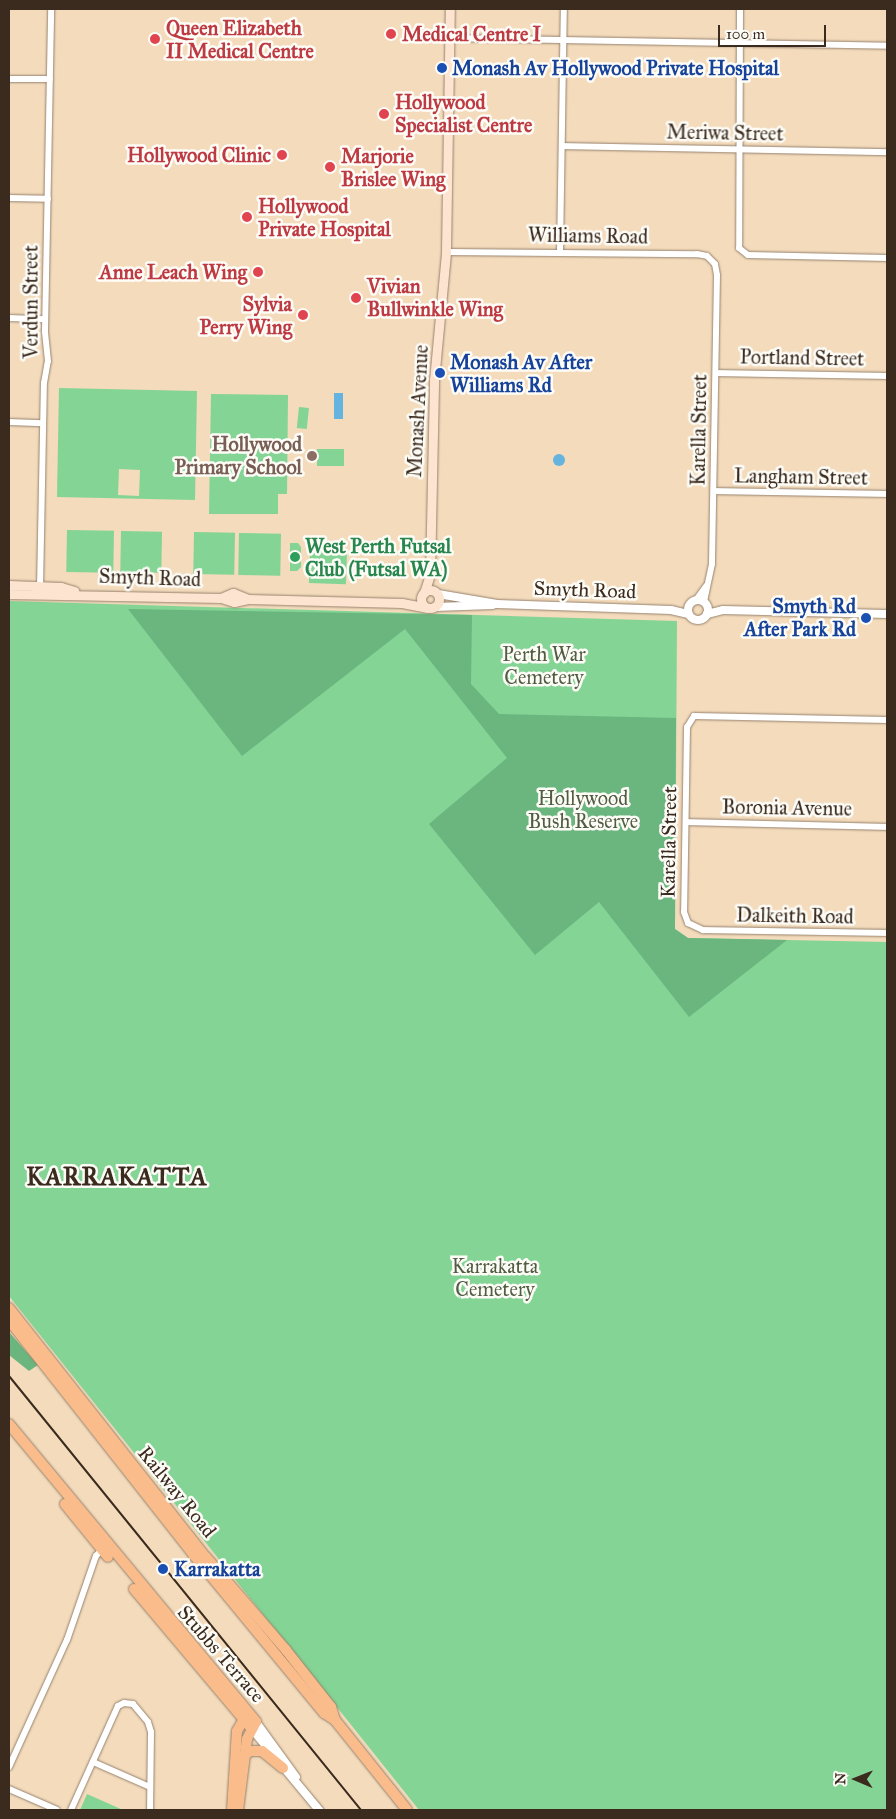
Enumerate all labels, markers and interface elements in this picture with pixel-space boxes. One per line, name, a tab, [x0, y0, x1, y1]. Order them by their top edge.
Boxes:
scale bar	[721, 15, 828, 47]
place label: Queen Elizabeth II Medical Centre	[166, 16, 314, 63]
place label: Medical Centre I	[402, 22, 541, 46]
text: 100 m	[726, 25, 765, 43]
marker: Medical Centre I	[384, 27, 398, 41]
marker: Queen Elizabeth II Medical Centre	[148, 32, 162, 46]
place label: Monash Av Hollywood Private Hospital	[452, 56, 779, 80]
marker: Monash Av Hollywood Private Hospital	[436, 62, 448, 74]
place label: Hollywood Specialist Centre	[395, 90, 532, 137]
marker: Hollywood Specialist Centre	[377, 107, 391, 121]
street label: Meriwa Street	[666, 120, 784, 146]
place label: Hollywood Clinic	[127, 143, 271, 167]
place label: Marjorie Brislee Wing	[341, 144, 445, 191]
marker: Hollywood Clinic	[275, 148, 289, 162]
marker: Marjorie Brislee Wing	[323, 160, 337, 174]
place label: Hollywood Private Hospital	[258, 194, 391, 241]
marker: Hollywood Private Hospital	[240, 210, 254, 224]
street label: Williams Road	[528, 223, 648, 249]
street label: Verdun Street	[19, 245, 43, 359]
place label: Anne Leach Wing	[99, 260, 247, 284]
marker: Anne Leach Wing	[251, 265, 265, 279]
place label: Vivian Bullwinkle Wing	[367, 274, 503, 321]
marker: Vivian Bullwinkle Wing	[349, 291, 363, 305]
place label: Sylvia Perry Wing	[199, 292, 292, 339]
marker: Sylvia Perry Wing	[296, 308, 310, 322]
street label: Monash Avenue	[403, 344, 433, 478]
street label: Portland Street	[740, 345, 864, 371]
place label: Monash Av After Williams Rd	[450, 350, 592, 397]
marker: Monash Av After Williams Rd	[434, 367, 446, 379]
street label: Karella Street	[686, 374, 712, 486]
place label: Hollywood Primary School	[174, 432, 302, 479]
marker: Hollywood Primary School	[306, 450, 318, 462]
street label: Langham Street	[734, 464, 868, 490]
place label: West Perth Futsal Club (Futsal WA)	[305, 534, 451, 581]
marker: West Perth Futsal Club (Futsal WA)	[289, 551, 301, 563]
street label: Smyth Road	[98, 564, 202, 592]
street label: Smyth Road	[533, 576, 637, 604]
place label: Smyth Rd After Park Rd	[744, 594, 856, 641]
marker: Smyth Rd After Park Rd	[860, 612, 872, 624]
park label: Perth War Cemetery	[502, 643, 586, 690]
street label: Karella Street	[656, 786, 682, 898]
park label: Hollywood Bush Reserve	[528, 787, 638, 834]
street label: Boronia Avenue	[722, 795, 852, 821]
street label: Dalkeith Road	[736, 903, 854, 929]
district label: KARRAKATTA	[25, 1162, 209, 1192]
park label: Karrakatta Cemetery	[452, 1255, 538, 1302]
street label: Railway Road	[133, 1441, 221, 1543]
place label: Karrakatta	[174, 1557, 260, 1581]
marker: Karrakatta	[156, 1562, 170, 1576]
street label: Stubbs Terrace	[172, 1601, 270, 1707]
north arrow	[831, 1754, 881, 1804]
text: N	[832, 1773, 849, 1785]

